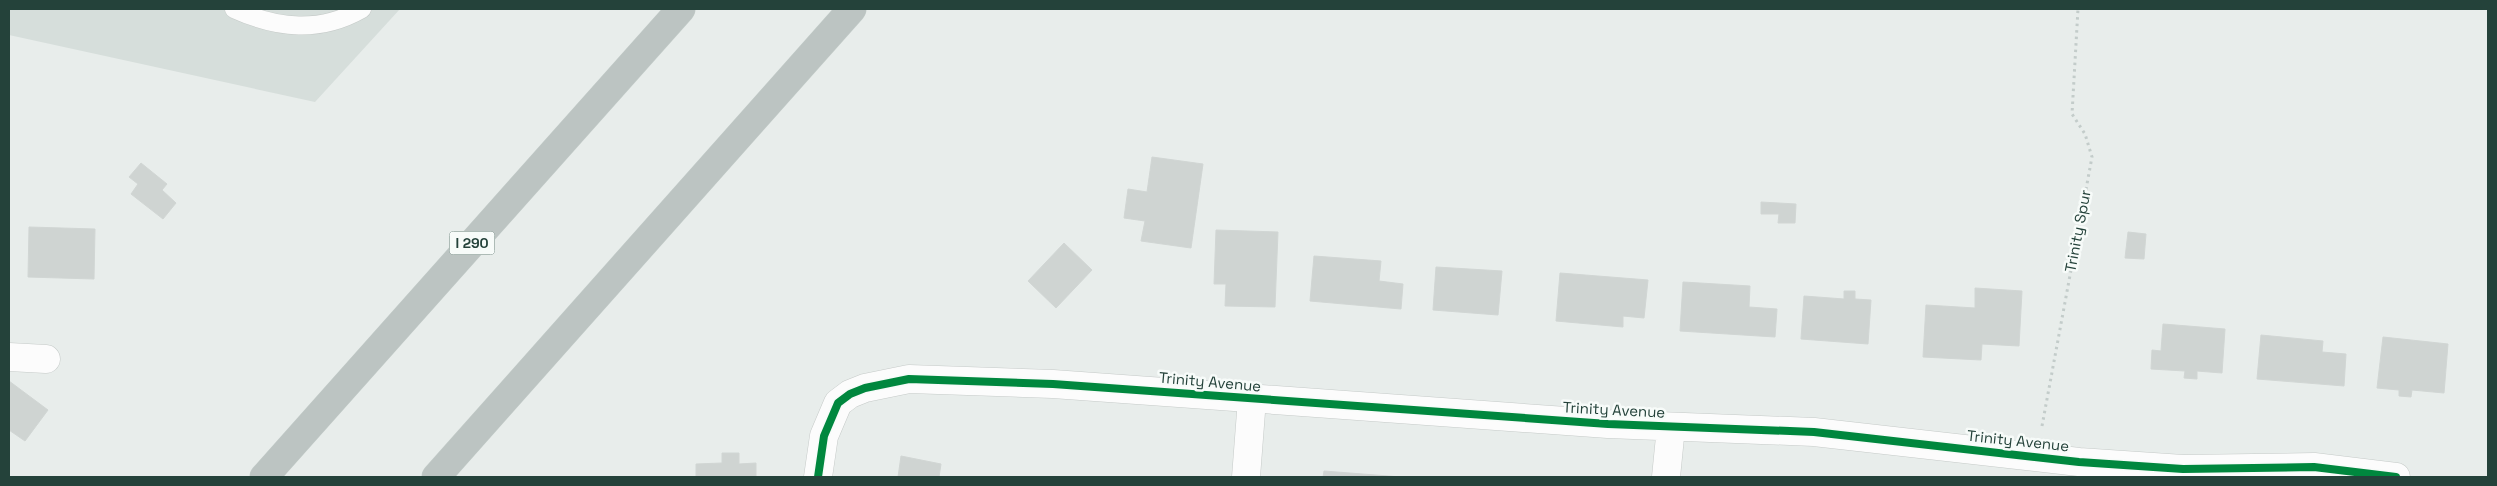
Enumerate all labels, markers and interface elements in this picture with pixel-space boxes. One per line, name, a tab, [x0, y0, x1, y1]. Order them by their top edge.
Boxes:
street label: Trinity Spur	[2060, 188, 2095, 274]
road number: I 290	[450, 232, 494, 254]
street label: Trinity Avenue	[1158, 368, 1262, 395]
street label: Trinity Avenue	[1562, 397, 1666, 422]
street label: Trinity Avenue	[1966, 426, 2070, 455]

